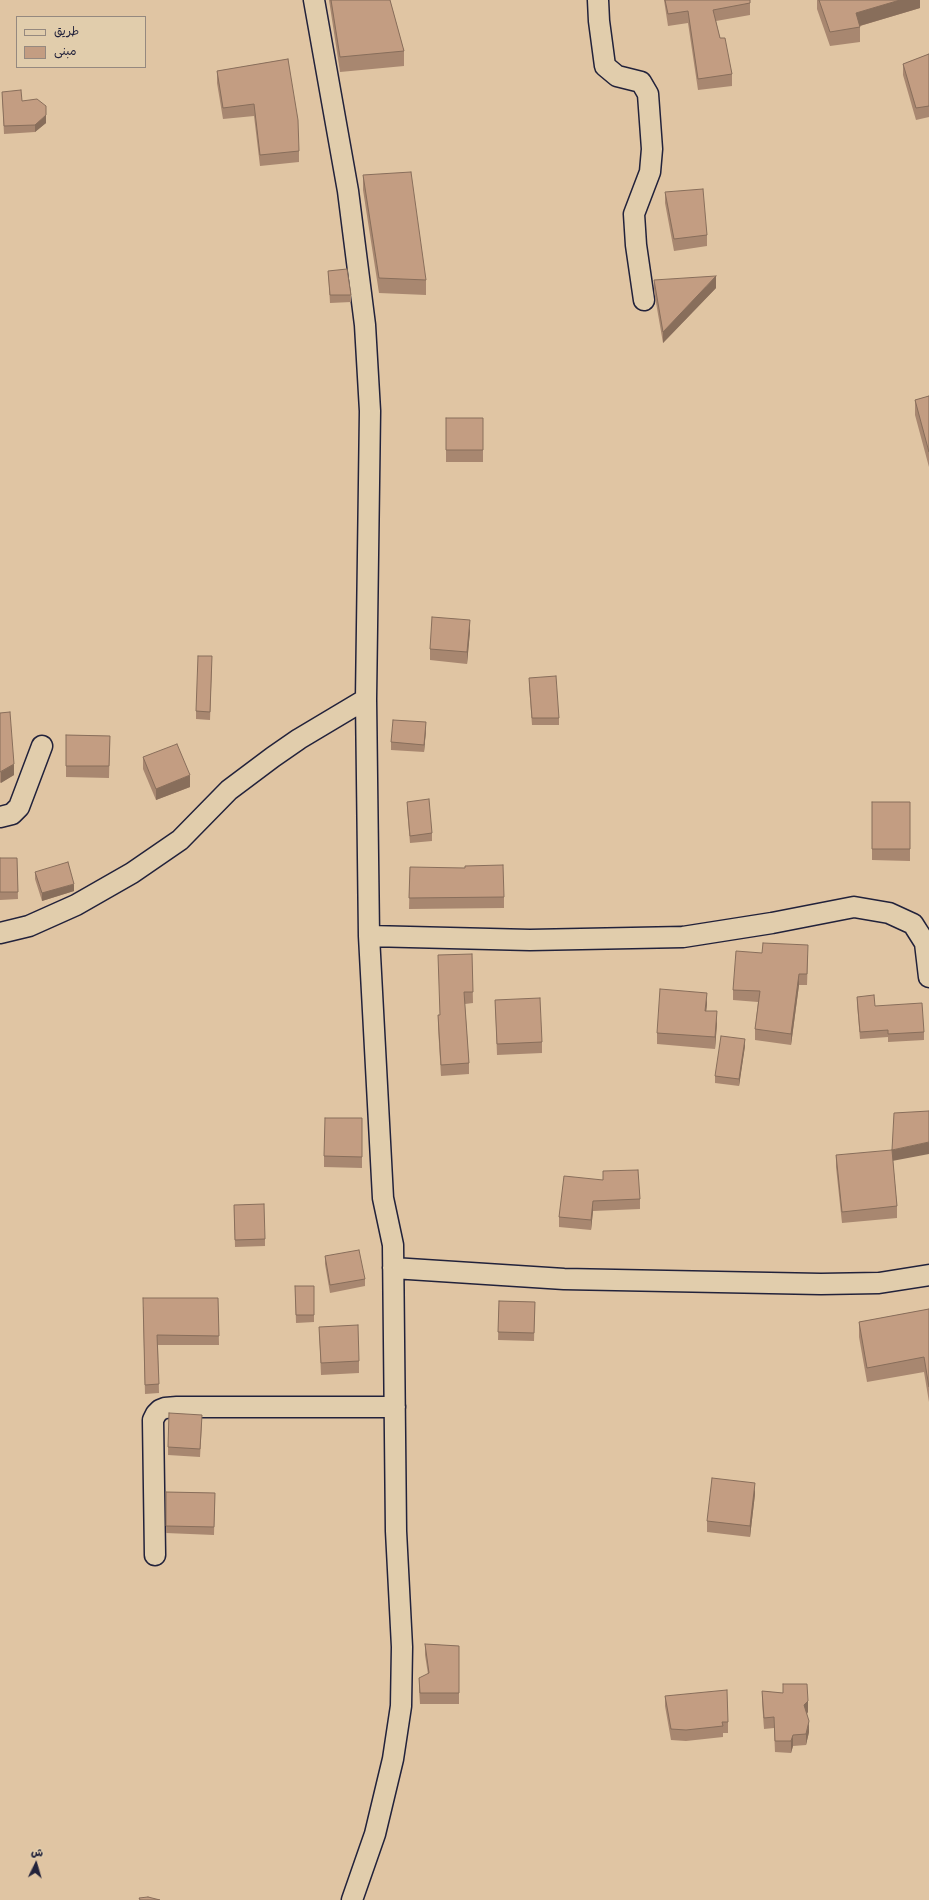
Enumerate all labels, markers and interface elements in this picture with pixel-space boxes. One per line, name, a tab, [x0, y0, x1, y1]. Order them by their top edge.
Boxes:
legend	[16, 16, 146, 68]
text: طريق	[54, 22, 79, 39]
text: مبنى	[54, 42, 77, 59]
north arrow	[16, 1844, 56, 1884]
text: ش	[30, 1845, 44, 1860]

